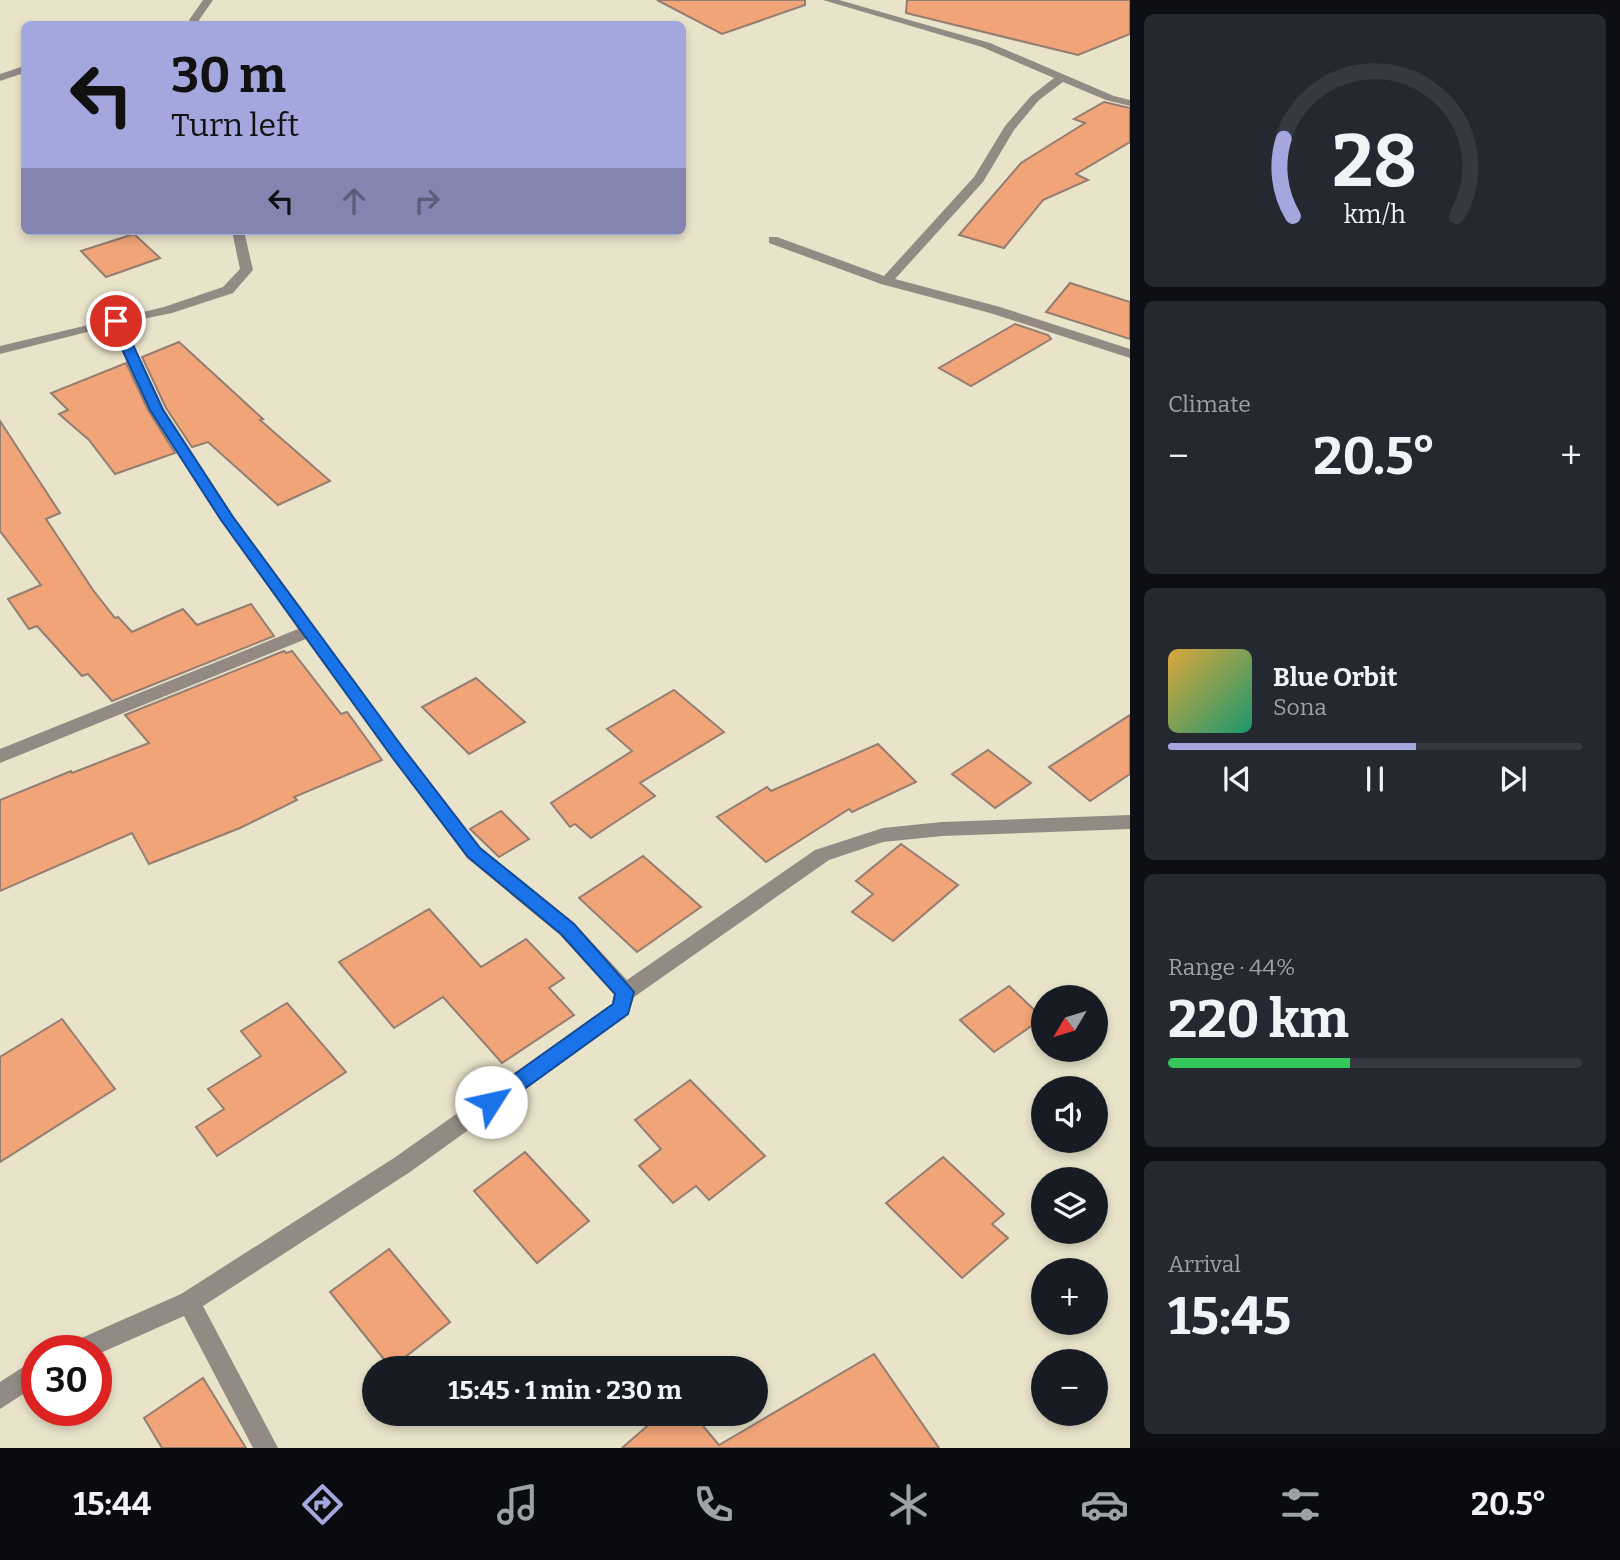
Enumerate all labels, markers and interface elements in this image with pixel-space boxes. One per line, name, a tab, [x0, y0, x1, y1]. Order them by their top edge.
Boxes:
text: 30 m	[171, 46, 286, 105]
icon: left	[56, 49, 147, 140]
text: Turn left	[171, 106, 299, 144]
text: 28	[1333, 119, 1417, 206]
icon: left	[262, 182, 300, 220]
icon: ahead	[335, 182, 373, 220]
icon: right	[408, 182, 446, 220]
text: km/h	[1344, 200, 1406, 230]
pin	[86, 291, 146, 351]
icon: arrive	[97, 302, 135, 340]
text: Climate	[1168, 390, 1251, 418]
text: 20.5°	[1313, 425, 1436, 488]
text: −	[1168, 433, 1189, 479]
text: +	[1560, 433, 1582, 479]
text: Blue Orbit	[1273, 662, 1397, 693]
text: Sona	[1273, 693, 1327, 721]
icon: previous	[1218, 760, 1256, 798]
icon: pause	[1356, 760, 1394, 798]
icon: next	[1494, 760, 1532, 798]
text: Range · 44%	[1168, 953, 1296, 981]
north arrow	[1031, 985, 1108, 1062]
map controls	[1031, 985, 1108, 1426]
text: 220 km	[1168, 988, 1349, 1051]
position arrow	[454, 1065, 528, 1139]
button: sound	[1031, 1076, 1108, 1153]
button: layers	[1031, 1167, 1108, 1244]
text: Arrival	[1168, 1250, 1241, 1278]
button: +	[1031, 1258, 1108, 1335]
text: 15:45	[1168, 1285, 1291, 1348]
speed limit sign: 30	[21, 1335, 112, 1426]
button: −	[1031, 1349, 1108, 1426]
text: 15:45 · 1 min · 230 m	[448, 1375, 682, 1406]
icon: directions	[298, 1480, 347, 1529]
icon: music	[493, 1480, 542, 1529]
icon: phone	[689, 1480, 738, 1529]
icon: climate	[884, 1480, 933, 1529]
icon: car	[1080, 1480, 1129, 1529]
icon: filters	[1276, 1480, 1325, 1529]
text: 15:44	[73, 1485, 151, 1523]
text: 20.5°	[1471, 1485, 1547, 1523]

